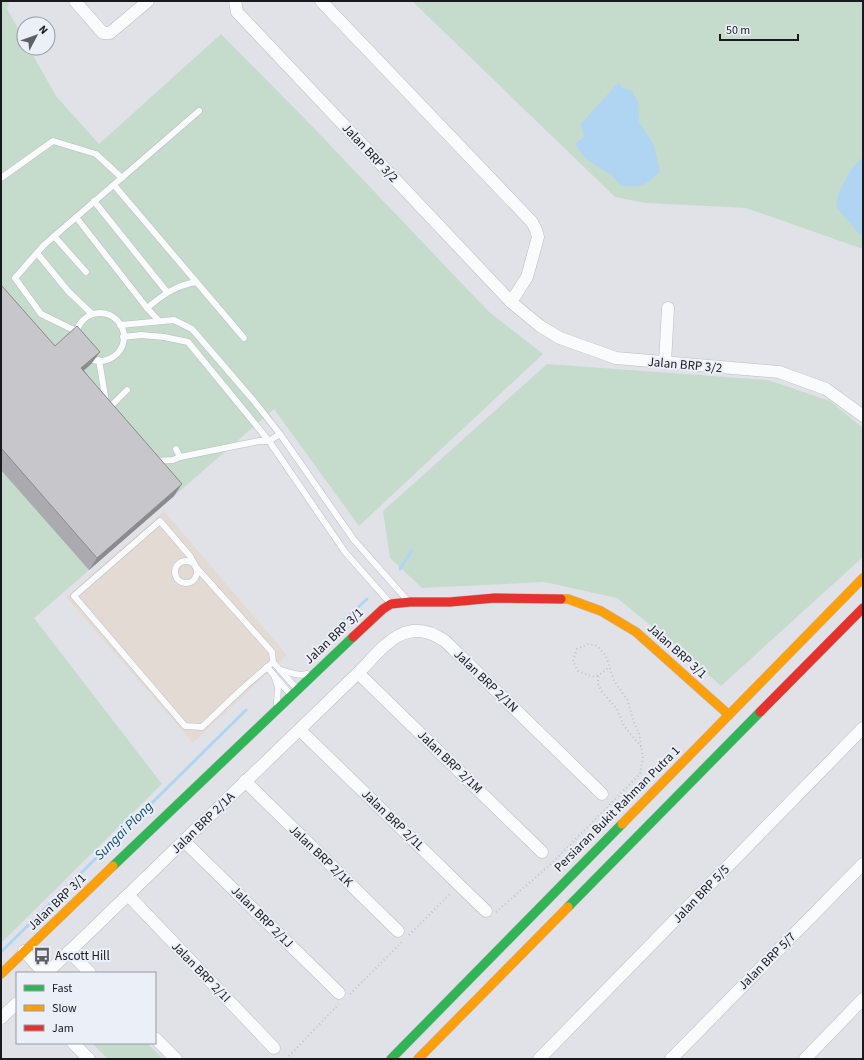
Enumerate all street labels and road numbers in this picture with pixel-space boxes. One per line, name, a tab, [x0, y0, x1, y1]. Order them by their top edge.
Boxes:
street label: Jalan BRP 3/2	[338, 119, 402, 187]
street label: Jalan BRP 3/2	[647, 353, 723, 377]
street label: Jalan BRP 3/1	[300, 604, 368, 668]
street label: Jalan BRP 3/1	[643, 619, 711, 683]
street label: Jalan BRP 2/1N	[450, 646, 522, 716]
street label: Jalan BRP 2/1M	[413, 726, 487, 798]
street label: Persiaran Bukit Rahman Putra 1	[550, 742, 684, 876]
street label: Jalan BRP 2/1L	[358, 785, 428, 855]
street label: Jalan BRP 2/1A	[167, 787, 239, 858]
street label: Jalan BRP 2/1K	[285, 821, 357, 891]
street label: Jalan BRP 5/5	[669, 861, 733, 927]
street label: Jalan BRP 3/1	[24, 870, 90, 934]
street label: Jalan BRP 2/1J	[227, 882, 297, 952]
street label: Jalan BRP 5/7	[734, 928, 800, 994]
street label: Jalan BRP 2/1I	[167, 938, 235, 1006]

